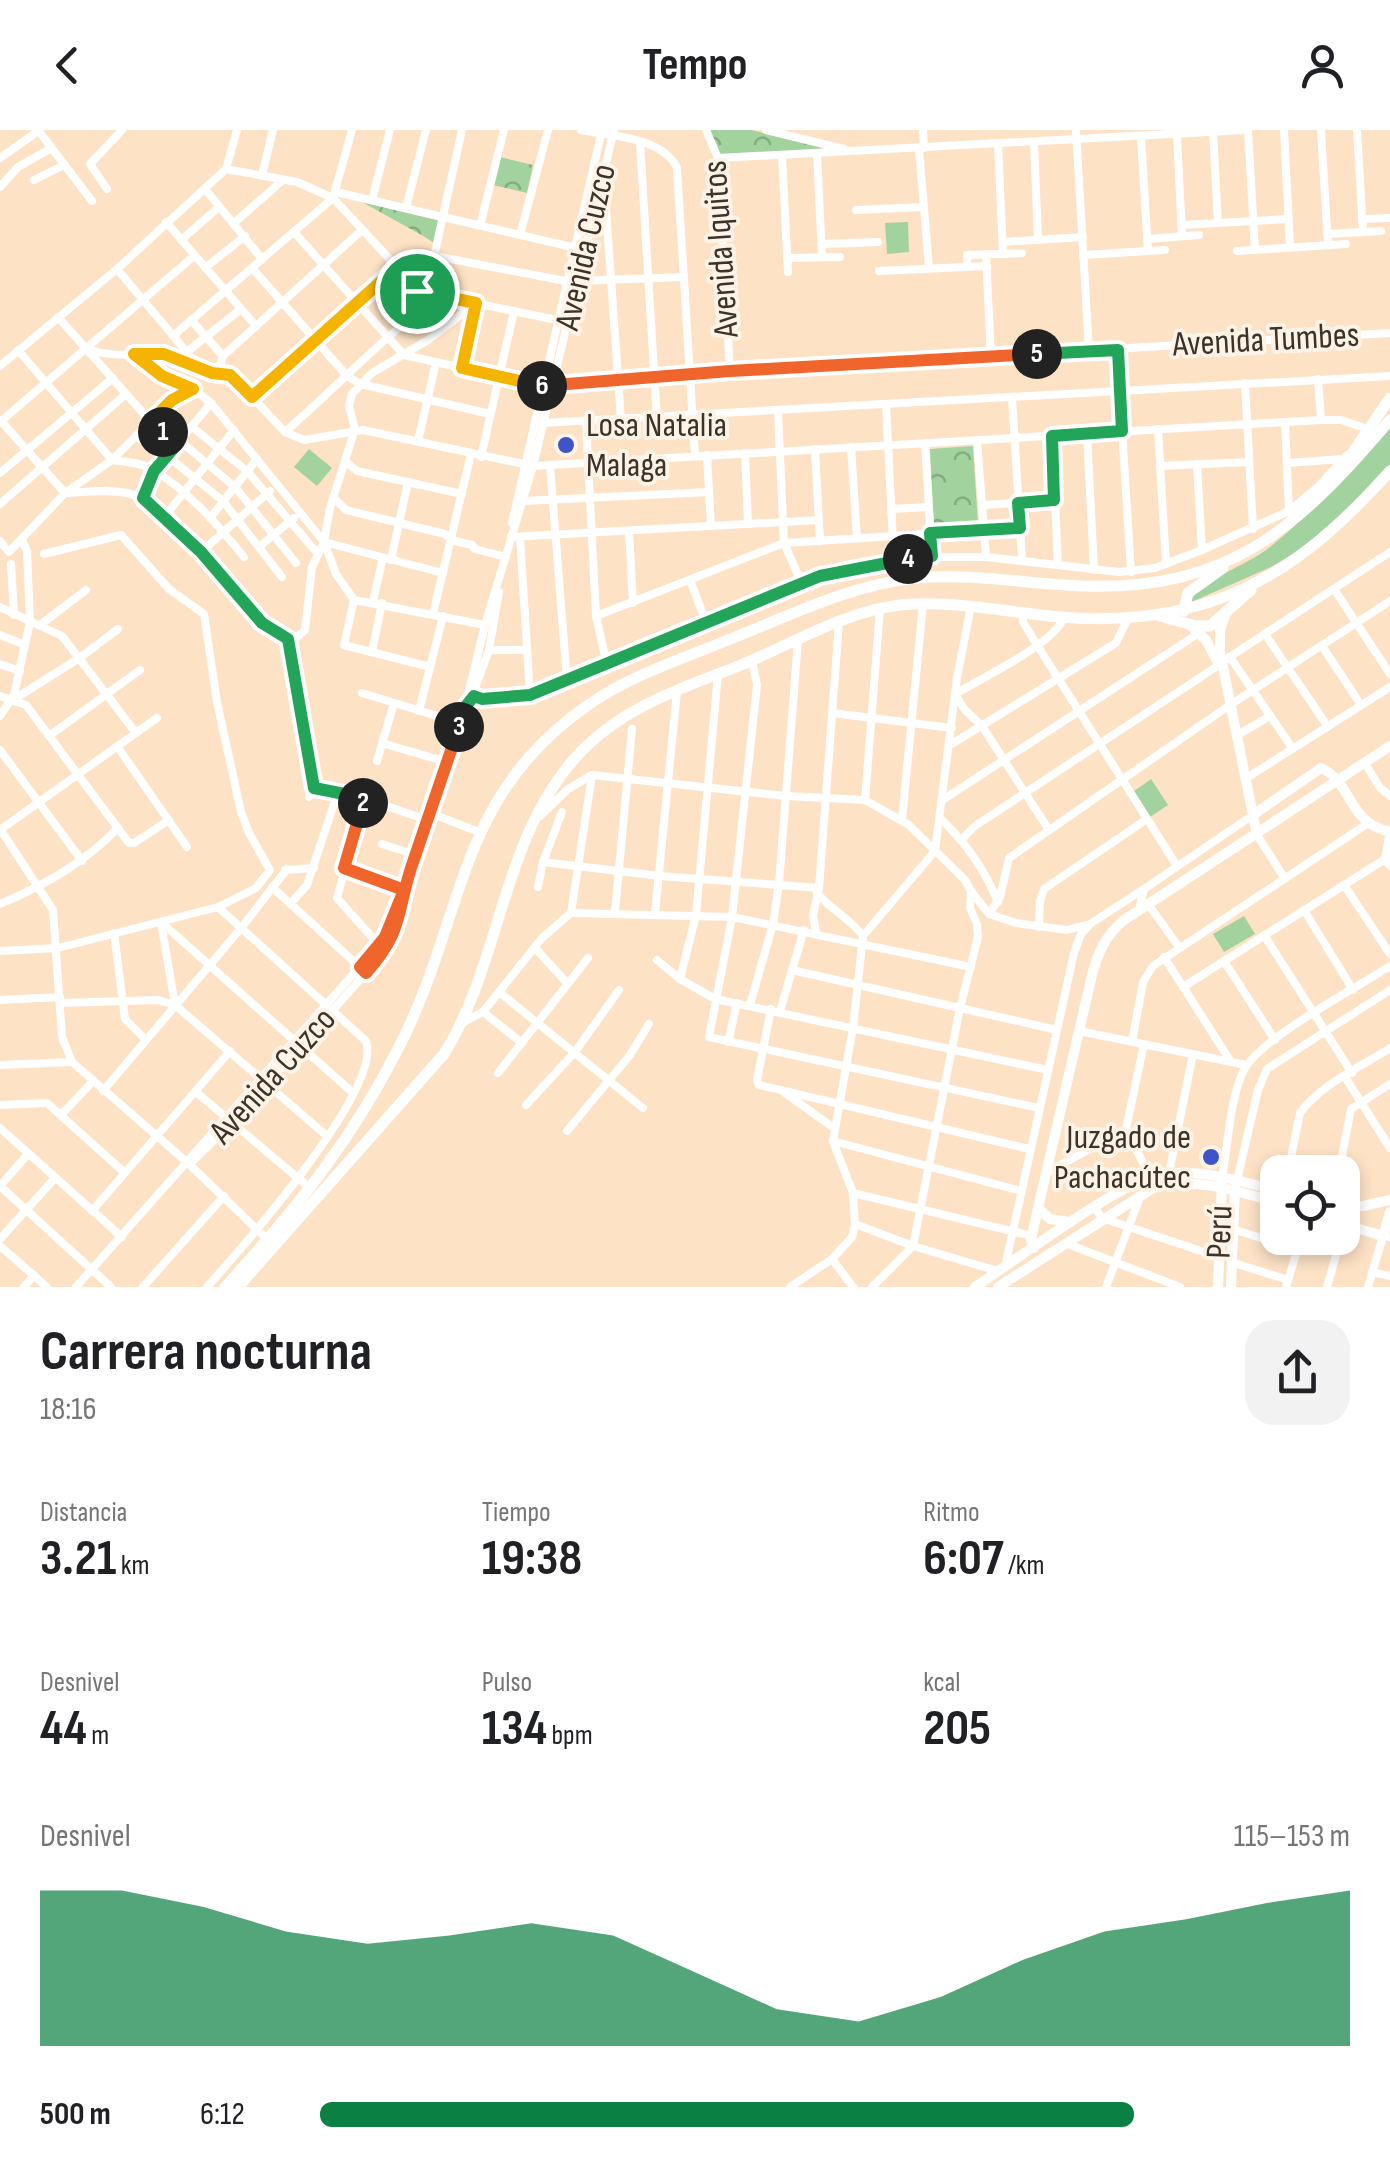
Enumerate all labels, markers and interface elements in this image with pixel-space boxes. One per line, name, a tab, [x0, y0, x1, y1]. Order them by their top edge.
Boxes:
icon: back	[40, 38, 95, 93]
text: Tempo	[642, 38, 748, 93]
icon: person	[1295, 38, 1350, 93]
street label: Avenida Iquitos	[693, 159, 749, 340]
street label: Avenida Cuzco	[546, 160, 626, 335]
pin	[375, 249, 460, 334]
icon: arrive	[390, 264, 445, 319]
street label: Avenida Tumbes	[1171, 314, 1360, 366]
pin: 5	[1012, 329, 1062, 379]
text: 5	[1031, 337, 1043, 370]
pin: 6	[517, 361, 567, 411]
text: 6	[535, 369, 549, 402]
place label: Losa Natalia Malaga	[586, 404, 727, 487]
pin: 1	[138, 407, 188, 457]
text: 1	[158, 415, 168, 448]
marker: Losa Natalia Malaga	[555, 434, 577, 456]
pin: 4	[883, 534, 933, 584]
text: 4	[901, 542, 915, 575]
pin: 3	[434, 702, 484, 752]
text: 3	[453, 710, 465, 743]
pin: 2	[338, 778, 388, 828]
text: 2	[357, 786, 369, 819]
street label: Avenida Cuzco	[200, 999, 346, 1154]
place label: Juzgado de Pachacútec	[1054, 1116, 1191, 1199]
marker: Juzgado de Pachacútec	[1200, 1146, 1222, 1168]
map controls	[1260, 1155, 1360, 1255]
button: locate	[1260, 1155, 1360, 1255]
street label: Perú	[1198, 1205, 1242, 1259]
text: Carrera nocturna	[40, 1319, 372, 1386]
button: share	[1245, 1320, 1350, 1425]
text: 18:16	[40, 1390, 96, 1429]
text: Distancia	[40, 1496, 127, 1529]
text: Tiempo	[482, 1496, 551, 1529]
text: Ritmo	[923, 1496, 980, 1529]
text: 3.21	[40, 1529, 116, 1589]
text: 19:38	[482, 1529, 582, 1589]
text: 6:07	[923, 1529, 1004, 1589]
text: km	[116, 1549, 149, 1582]
text: /km	[1004, 1549, 1045, 1582]
text: Desnivel	[40, 1666, 119, 1699]
text: Pulso	[482, 1666, 532, 1699]
text: kcal	[923, 1666, 960, 1699]
text: 44	[40, 1699, 87, 1759]
text: 134	[482, 1699, 547, 1759]
text: 205	[923, 1699, 991, 1759]
text: m	[87, 1719, 109, 1752]
text: bpm	[547, 1719, 593, 1752]
text: Desnivel	[40, 1817, 131, 1856]
text: 115–153 m	[1234, 1817, 1350, 1856]
text: 500 m	[40, 2095, 111, 2134]
text: 6:12	[200, 2095, 245, 2134]

